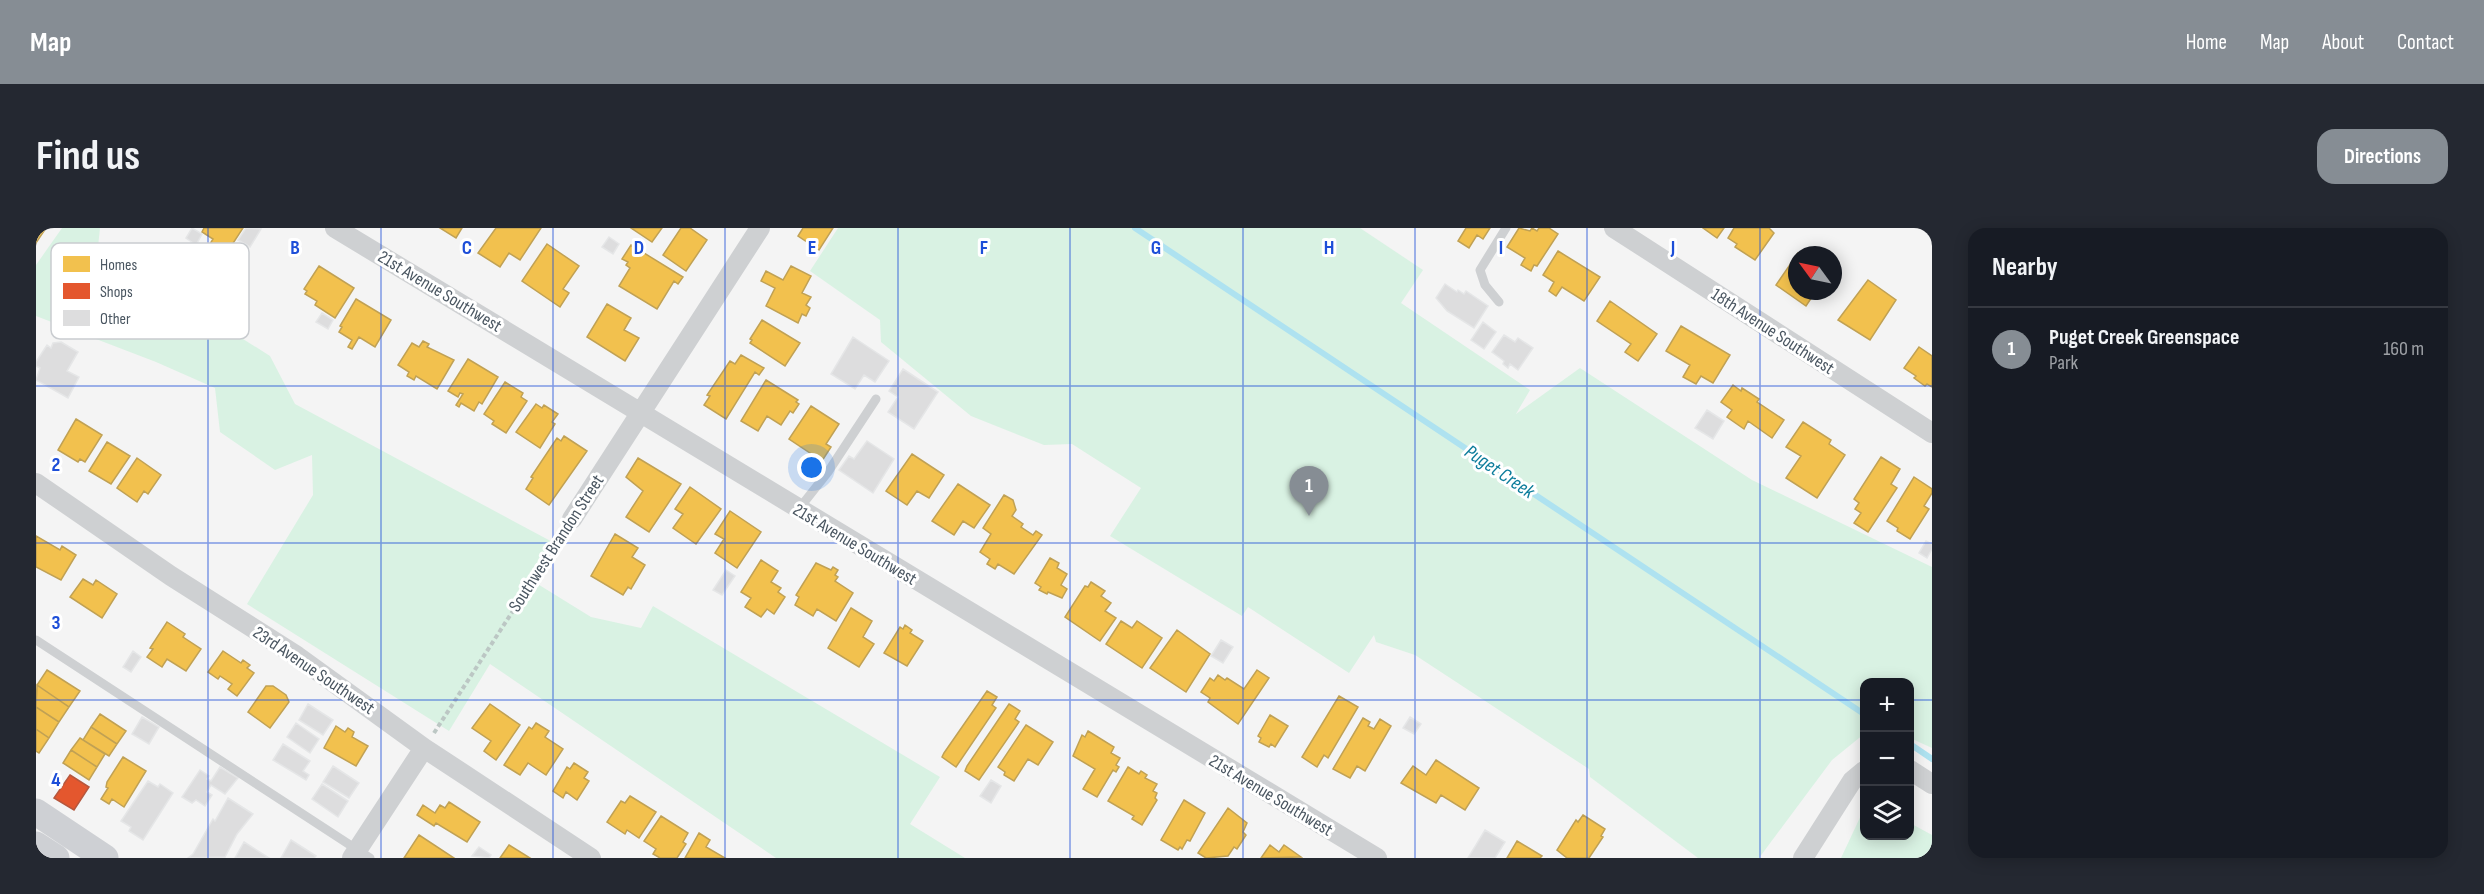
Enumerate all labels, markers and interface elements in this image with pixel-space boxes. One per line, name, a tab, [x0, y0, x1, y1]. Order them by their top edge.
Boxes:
text: Map	[30, 26, 71, 59]
text: Home	[2186, 30, 2227, 55]
text: Map	[2260, 30, 2289, 55]
text: About	[2322, 30, 2364, 55]
text: Contact	[2397, 30, 2454, 55]
button: Directions	[2317, 129, 2448, 184]
text: Find us	[36, 131, 140, 182]
text: B	[290, 236, 300, 260]
text: C	[462, 236, 472, 260]
text: D	[634, 236, 644, 260]
text: E	[808, 236, 816, 260]
text: F	[980, 236, 988, 260]
text: G	[1151, 236, 1161, 260]
text: H	[1324, 236, 1334, 260]
text: I	[1499, 236, 1503, 260]
text: J	[1670, 236, 1675, 260]
legend	[51, 243, 249, 339]
street label: 21st Avenue Southwest	[374, 246, 506, 337]
north arrow	[1788, 246, 1842, 300]
text: Nearby	[1992, 252, 2058, 283]
text: Homes	[100, 256, 137, 275]
text: Shops	[100, 283, 133, 302]
street label: 18th Avenue Southwest	[1707, 284, 1839, 379]
text: Other	[100, 310, 131, 329]
text: Puget Creek Greenspace	[2049, 324, 2239, 351]
text: 1	[2008, 337, 2015, 361]
text: 160 m	[2383, 337, 2424, 361]
text: Park	[2049, 351, 2078, 375]
water label: Puget Creek	[1460, 440, 1539, 504]
text: 2	[52, 453, 60, 477]
your location	[797, 453, 826, 482]
pin: 1	[1290, 466, 1328, 516]
street label: Southwest Brandon Street	[504, 470, 609, 616]
street label: 21st Avenue Southwest	[789, 499, 921, 590]
text: 3	[52, 611, 61, 635]
street label: 23rd Avenue Southwest	[249, 622, 379, 719]
map controls	[1860, 678, 1914, 840]
button: +	[1860, 678, 1914, 732]
button: −	[1860, 732, 1914, 786]
street label: 21st Avenue Southwest	[1205, 750, 1337, 841]
text: 4	[51, 768, 61, 792]
button: layers	[1860, 786, 1914, 840]

